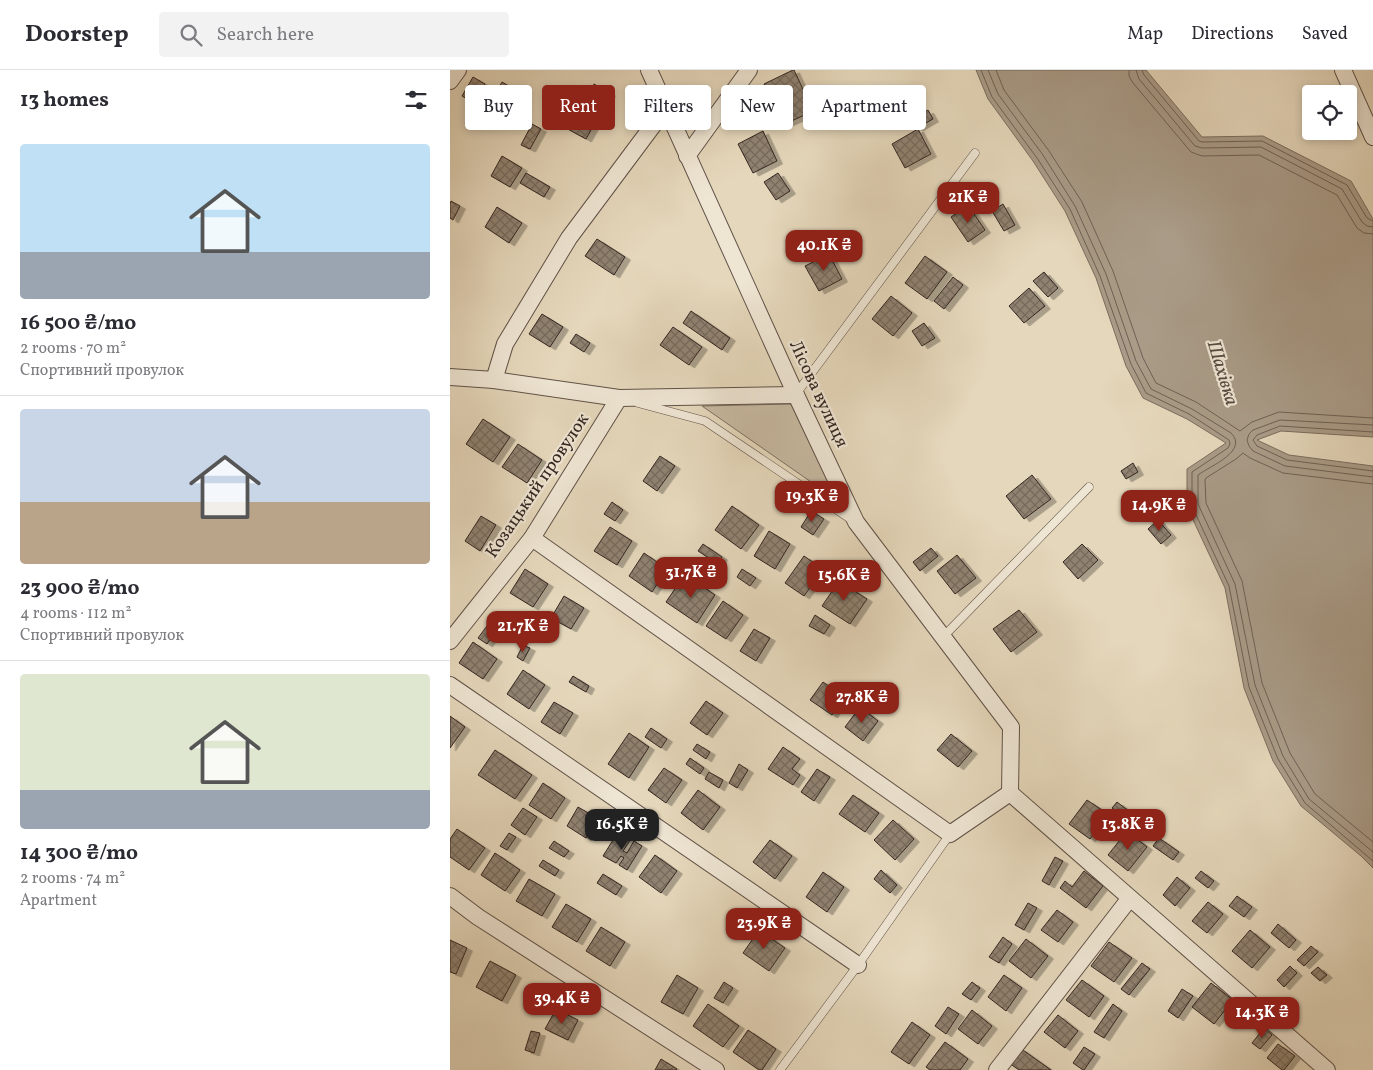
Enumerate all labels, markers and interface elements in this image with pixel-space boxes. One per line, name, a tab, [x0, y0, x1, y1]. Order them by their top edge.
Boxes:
search box	[159, 12, 509, 57]
text: Doorstep	[25, 18, 129, 52]
icon: search	[177, 21, 205, 49]
text: Search here	[217, 22, 314, 48]
text: Map	[1127, 22, 1163, 47]
text: Directions	[1191, 22, 1274, 47]
text: Saved	[1302, 22, 1348, 47]
chip: Buy	[465, 85, 532, 130]
chip: Rent	[542, 85, 615, 130]
chip: Filters	[625, 85, 711, 130]
chip: New	[721, 85, 793, 130]
chip: Apartment	[803, 85, 926, 130]
map controls	[1302, 85, 1357, 140]
button: locate	[1302, 85, 1357, 140]
text: 13 homes	[20, 86, 109, 115]
icon: filters	[402, 86, 430, 114]
icon: home	[180, 176, 270, 266]
pin: 21K ₴	[933, 182, 1003, 224]
text: 21K ₴	[948, 187, 988, 209]
pin: 40.1K ₴	[778, 230, 870, 272]
text: 40.1K ₴	[796, 235, 852, 257]
text: 16 500 ₴/mo	[20, 309, 136, 338]
street label: Лісова вулиця	[782, 336, 854, 452]
water label: Шахівка	[1200, 337, 1244, 409]
text: 2 rooms · 70 m²	[20, 338, 126, 360]
text: Спортивний провулок	[20, 360, 184, 382]
street label: Козацький провулок	[480, 408, 596, 563]
icon: home	[180, 442, 270, 532]
pin: 19.3K ₴	[766, 480, 858, 523]
text: 19.3K ₴	[786, 486, 838, 508]
pin: 14.9K ₴	[1113, 490, 1205, 532]
text: 14.9K ₴	[1132, 495, 1186, 517]
pin: 31.7K ₴	[645, 556, 737, 599]
pin: 15.6K ₴	[798, 560, 890, 602]
text: 31.7K ₴	[665, 562, 717, 584]
text: 15.6K ₴	[818, 565, 870, 587]
text: 23 900 ₴/mo	[20, 574, 140, 603]
text: 4 rooms · 112 m²	[20, 603, 131, 625]
pin: 21.7K ₴	[477, 610, 569, 653]
text: 21.7K ₴	[497, 616, 549, 638]
text: Спортивний провулок	[20, 625, 184, 647]
pin: 27.8K ₴	[816, 682, 908, 724]
text: 27.8K ₴	[836, 687, 888, 709]
icon: home	[180, 707, 270, 797]
pin: 16.5K ₴	[576, 808, 668, 851]
pin: 13.8K ₴	[1082, 808, 1174, 851]
text: 16.5K ₴	[596, 814, 648, 836]
text: 13.8K ₴	[1102, 814, 1154, 836]
text: 14 300 ₴/mo	[20, 839, 138, 868]
text: 2 rooms · 74 m²	[20, 868, 125, 890]
text: Apartment	[20, 890, 97, 912]
pin: 23.9K ₴	[718, 908, 810, 950]
text: 23.9K ₴	[737, 913, 791, 935]
pin: 39.4K ₴	[516, 982, 608, 1025]
text: 39.4K ₴	[534, 988, 590, 1010]
pin: 14.3K ₴	[1216, 996, 1308, 1039]
text: 14.3K ₴	[1235, 1002, 1289, 1024]

